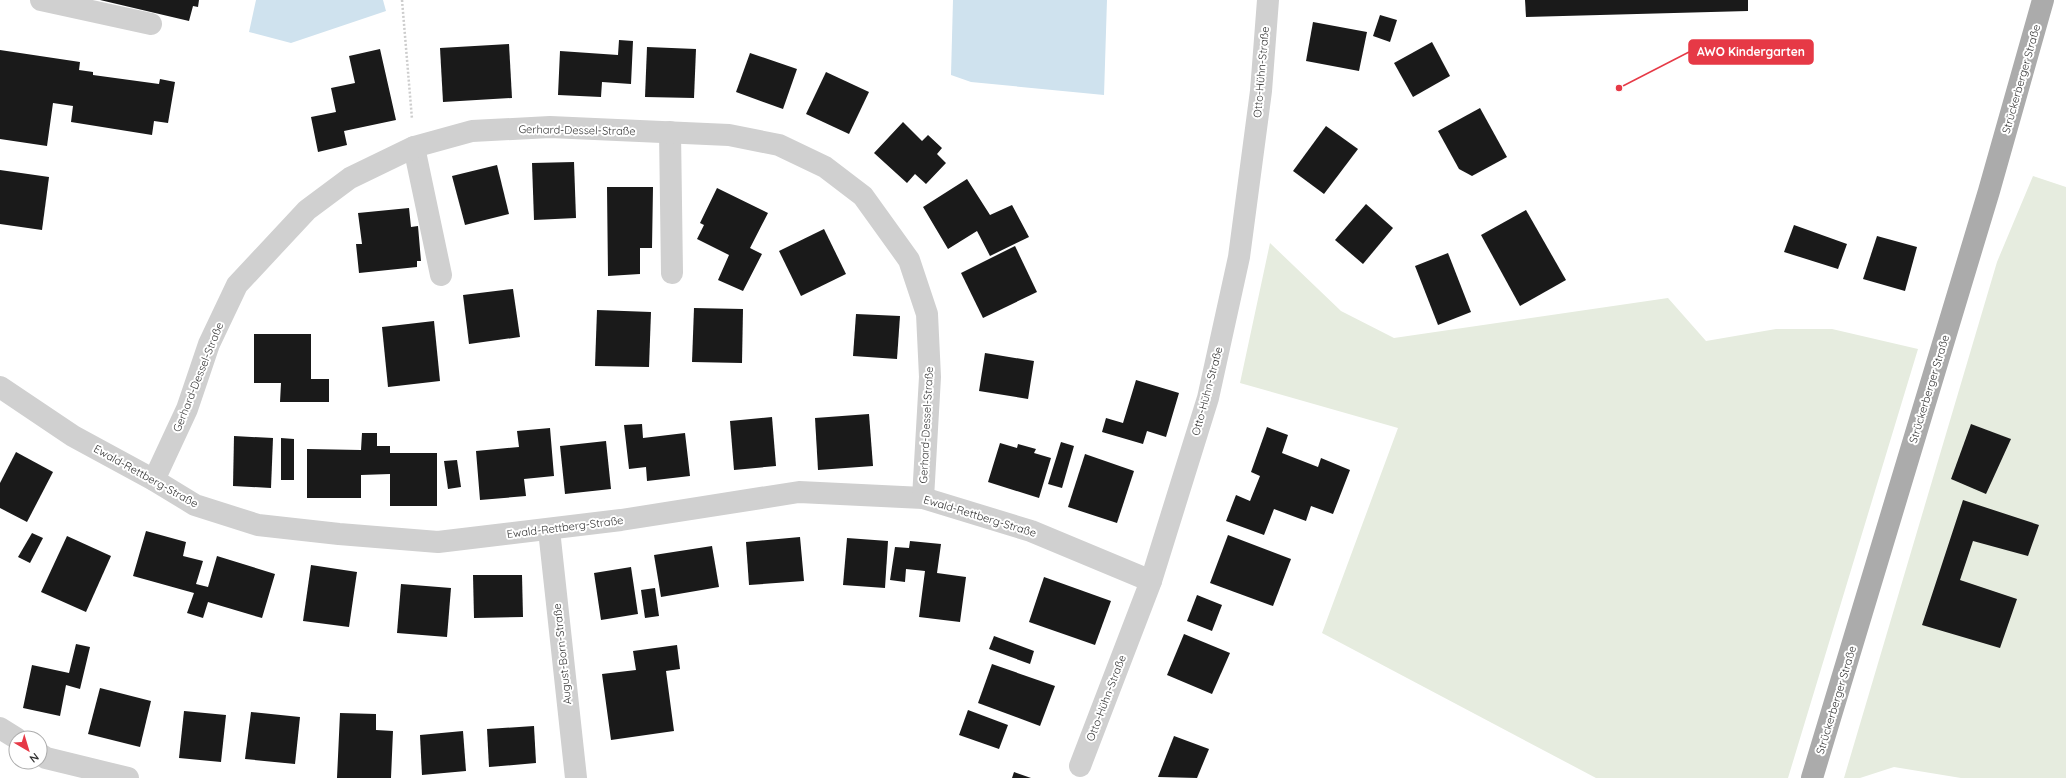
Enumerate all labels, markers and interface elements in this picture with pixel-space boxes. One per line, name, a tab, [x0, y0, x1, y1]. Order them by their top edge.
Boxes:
street label: Strückerberger Straße	[1999, 23, 2043, 135]
street label: Otto-Hühn-Straße	[1250, 26, 1272, 118]
callout: AWO Kindergarten	[1689, 40, 1813, 64]
text: AWO Kindergarten	[1697, 44, 1805, 59]
street label: Gerhard-Dessel-Straße	[518, 122, 636, 138]
street label: Gerhard-Dessel-Straße	[170, 320, 226, 434]
street label: Strückerberger Straße	[1906, 333, 1952, 445]
street label: Otto-Hühn-Straße	[1188, 345, 1226, 437]
street label: Gerhard-Dessel-Straße	[916, 366, 936, 484]
street label: Ewald-Rettberg-Straße	[91, 441, 201, 511]
street label: Ewald-Rettberg-Straße	[922, 492, 1038, 540]
street label: Ewald-Rettberg-Straße	[506, 513, 624, 541]
street label: August-Born-Straße	[550, 603, 574, 705]
street label: Strückerberger Straße	[1813, 644, 1859, 756]
street label: Otto-Hühn-Straße	[1083, 653, 1129, 743]
north arrow	[8, 730, 48, 770]
text: N	[27, 750, 42, 766]

